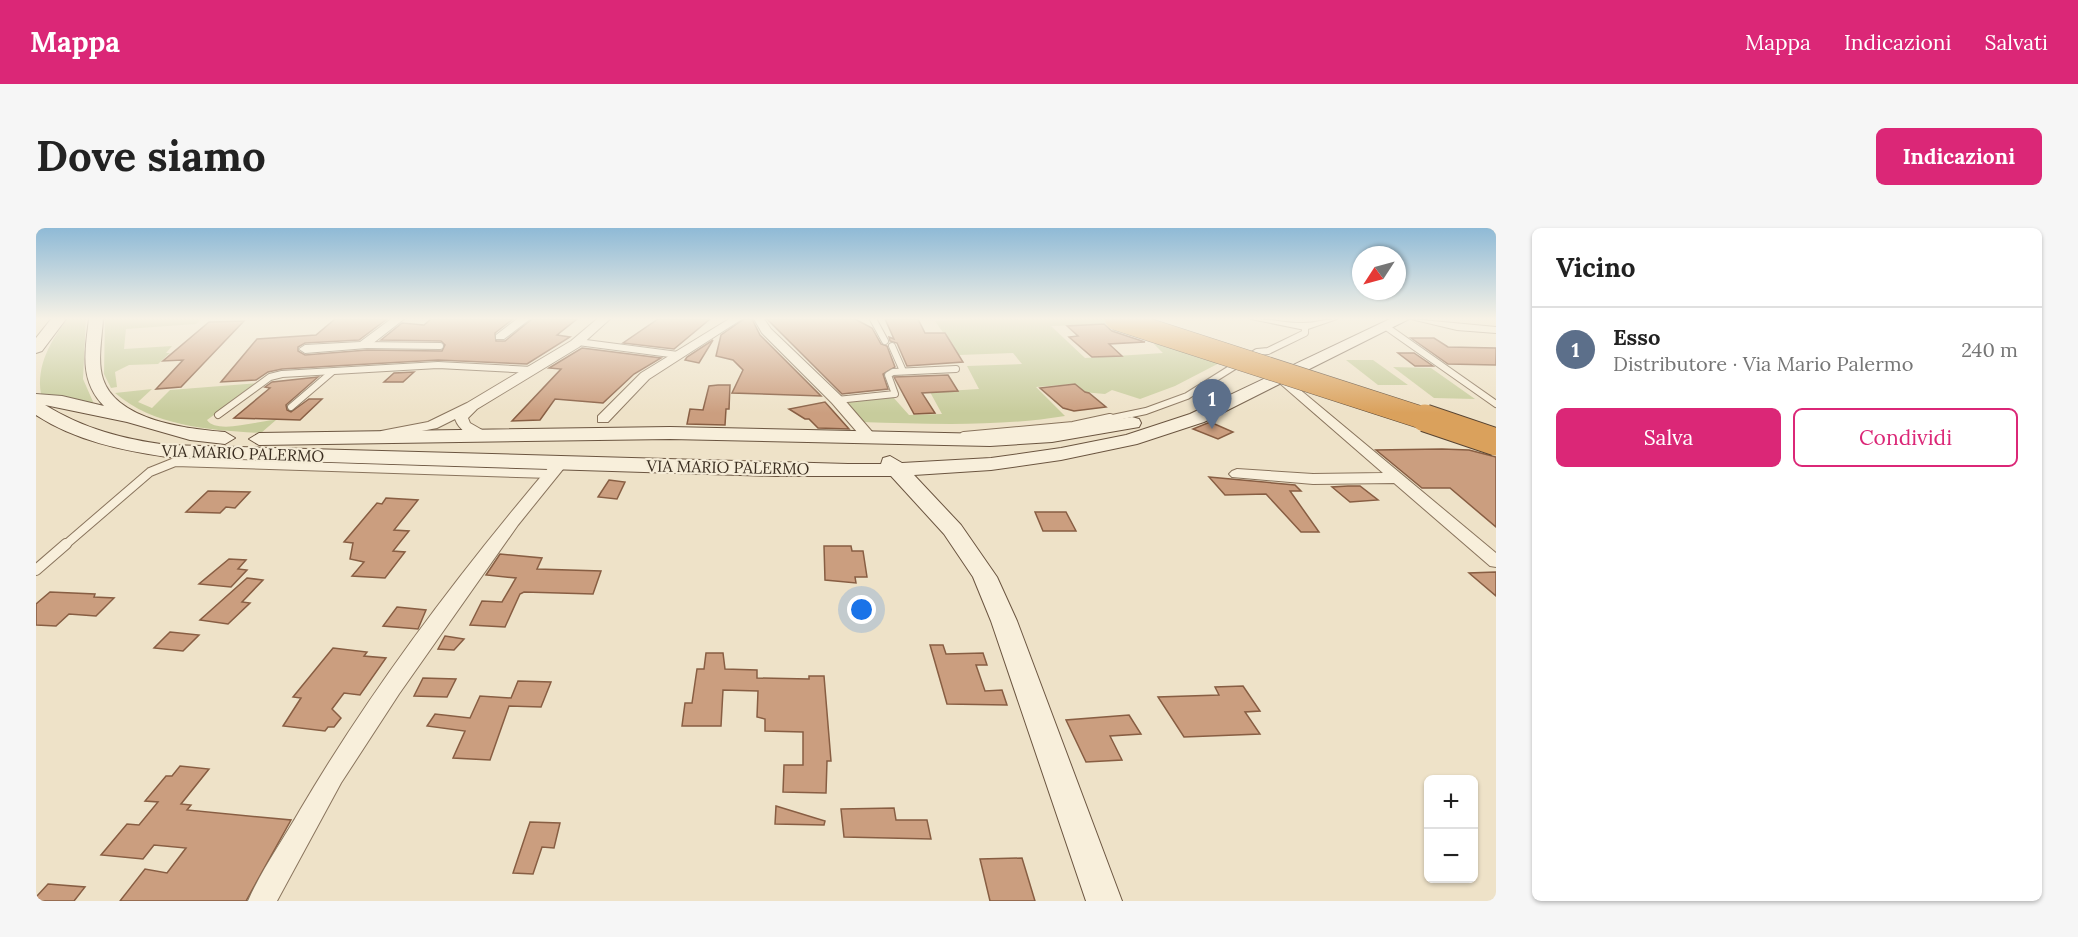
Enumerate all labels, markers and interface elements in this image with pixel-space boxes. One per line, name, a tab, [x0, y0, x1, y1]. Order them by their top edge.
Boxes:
text: Mappa	[30, 24, 120, 60]
text: Mappa	[1745, 29, 1811, 56]
text: Indicazioni	[1844, 29, 1952, 56]
text: Salvati	[1985, 29, 2048, 56]
button: Indicazioni	[1876, 128, 2042, 185]
text: Dove siamo	[36, 129, 266, 183]
north arrow	[1352, 246, 1406, 300]
text: Vicino	[1556, 251, 1636, 284]
text: Esso	[1613, 323, 1660, 351]
text: 1	[1571, 337, 1580, 362]
text: 240 m	[1961, 337, 2018, 362]
text: Distributore · Via Mario Palermo	[1613, 351, 1913, 376]
pin: 1	[1192, 380, 1232, 429]
button: Salva	[1556, 408, 1781, 467]
button: Condividi	[1793, 408, 2018, 467]
street label: VIA MARIO PALERMO	[160, 440, 325, 466]
street label: VIA MARIO PALERMO	[646, 456, 809, 478]
your location	[847, 595, 876, 624]
map controls	[1424, 775, 1478, 883]
button: +	[1424, 775, 1478, 829]
button: −	[1424, 829, 1478, 883]

